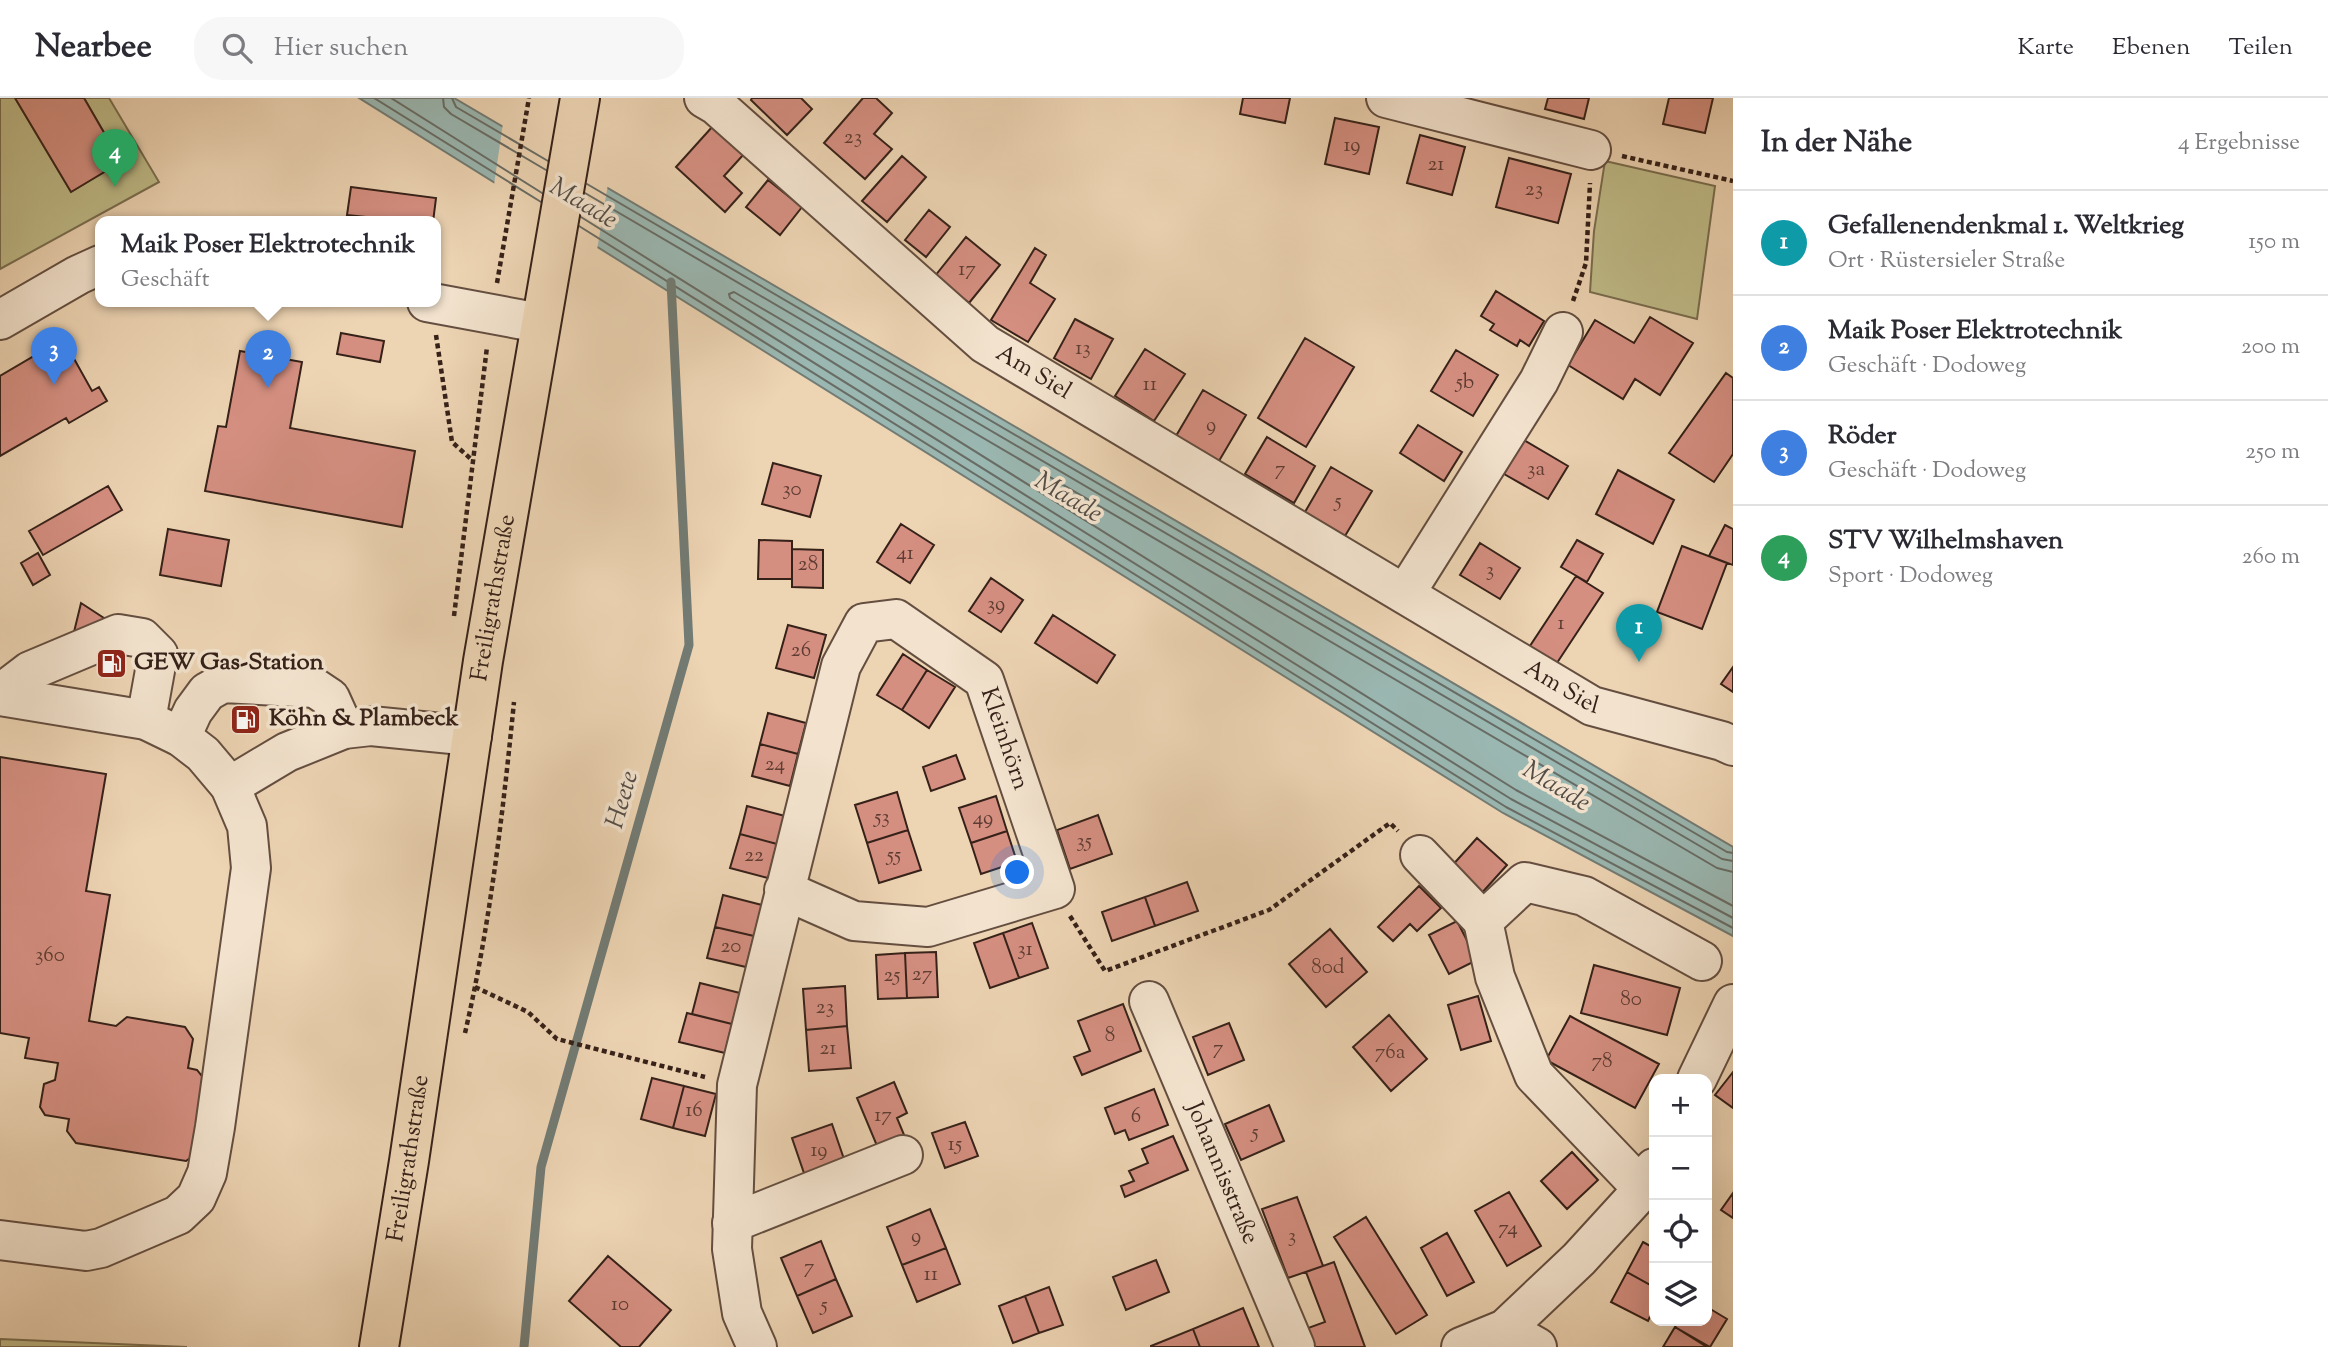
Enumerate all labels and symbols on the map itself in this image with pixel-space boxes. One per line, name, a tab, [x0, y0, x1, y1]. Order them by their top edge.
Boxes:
house number: 23	[844, 123, 862, 153]
pin: 4	[92, 129, 138, 187]
house number: 19	[1343, 131, 1361, 161]
house number: 21	[1428, 150, 1444, 180]
water label: Maade	[542, 169, 624, 239]
house number: 23	[1525, 175, 1543, 205]
house number: 17	[958, 255, 976, 285]
pin: 3	[31, 327, 77, 385]
pin: 2	[245, 330, 291, 388]
house number: 13	[1075, 334, 1091, 364]
street label: Am Siel	[989, 337, 1078, 409]
house number: 5b	[1455, 368, 1474, 398]
house number: 11	[1143, 370, 1157, 400]
house number: 9	[1206, 411, 1216, 441]
house number: 7	[1275, 455, 1286, 485]
house number: 3a	[1527, 455, 1545, 485]
water label: Maade	[1027, 463, 1109, 533]
house number: 30	[782, 475, 802, 505]
house number: 5	[1333, 487, 1342, 517]
street label: Freiligrathstraße	[463, 512, 525, 684]
house number: 41	[896, 539, 914, 569]
house number: 28	[798, 550, 818, 580]
house number: 3	[1486, 556, 1494, 586]
house number: 39	[987, 590, 1005, 620]
pin: 1	[1616, 604, 1662, 662]
house number: 1	[1557, 609, 1565, 639]
house number: 26	[791, 636, 811, 666]
fuel station icon: GEW Gas-Station	[94, 646, 128, 680]
place label: GEW Gas-Station	[134, 646, 325, 680]
street label: Am Siel	[1517, 652, 1603, 724]
street label: Kleinhörn	[971, 683, 1037, 795]
fuel station icon: Köhn & Plambeck	[229, 702, 263, 736]
place label: Köhn & Plambeck	[269, 702, 459, 736]
house number: 24	[765, 750, 785, 780]
water label: Maade	[1515, 752, 1597, 822]
water label: Heete	[597, 767, 649, 833]
house number: 53	[873, 803, 890, 833]
house number: 49	[973, 804, 993, 834]
house number: 35	[1076, 827, 1092, 857]
house number: 22	[744, 841, 764, 871]
house number: 55	[886, 841, 901, 871]
your location	[1000, 855, 1034, 889]
house number: 20	[721, 932, 741, 962]
house number: 31	[1017, 935, 1033, 965]
house number: 360	[35, 941, 65, 971]
house number: 80d	[1311, 953, 1345, 983]
house number: 27	[912, 960, 933, 990]
house number: 25	[883, 961, 901, 991]
house number: 80	[1620, 985, 1642, 1015]
house number: 23	[816, 993, 834, 1023]
house number: 8	[1105, 1021, 1115, 1051]
house number: 21	[820, 1034, 836, 1064]
house number: 7	[1213, 1034, 1224, 1064]
house number: 76a	[1375, 1038, 1406, 1068]
house number: 78	[1591, 1047, 1613, 1077]
street label: Freiligrathstraße	[379, 1072, 439, 1244]
street label: Johannisstraße	[1176, 1095, 1267, 1250]
house number: 16	[685, 1096, 703, 1126]
house number: 17	[874, 1101, 892, 1131]
house number: 6	[1131, 1102, 1141, 1132]
house number: 5	[1250, 1118, 1259, 1148]
house number: 15	[948, 1130, 962, 1160]
house number: 19	[810, 1136, 828, 1166]
house number: 74	[1498, 1214, 1518, 1244]
house number: 9	[911, 1222, 921, 1252]
house number: 3	[1288, 1222, 1296, 1252]
house number: 7	[804, 1253, 815, 1283]
house number: 11	[924, 1260, 938, 1290]
house number: 10	[611, 1290, 629, 1320]
house number: 5	[819, 1291, 828, 1321]

